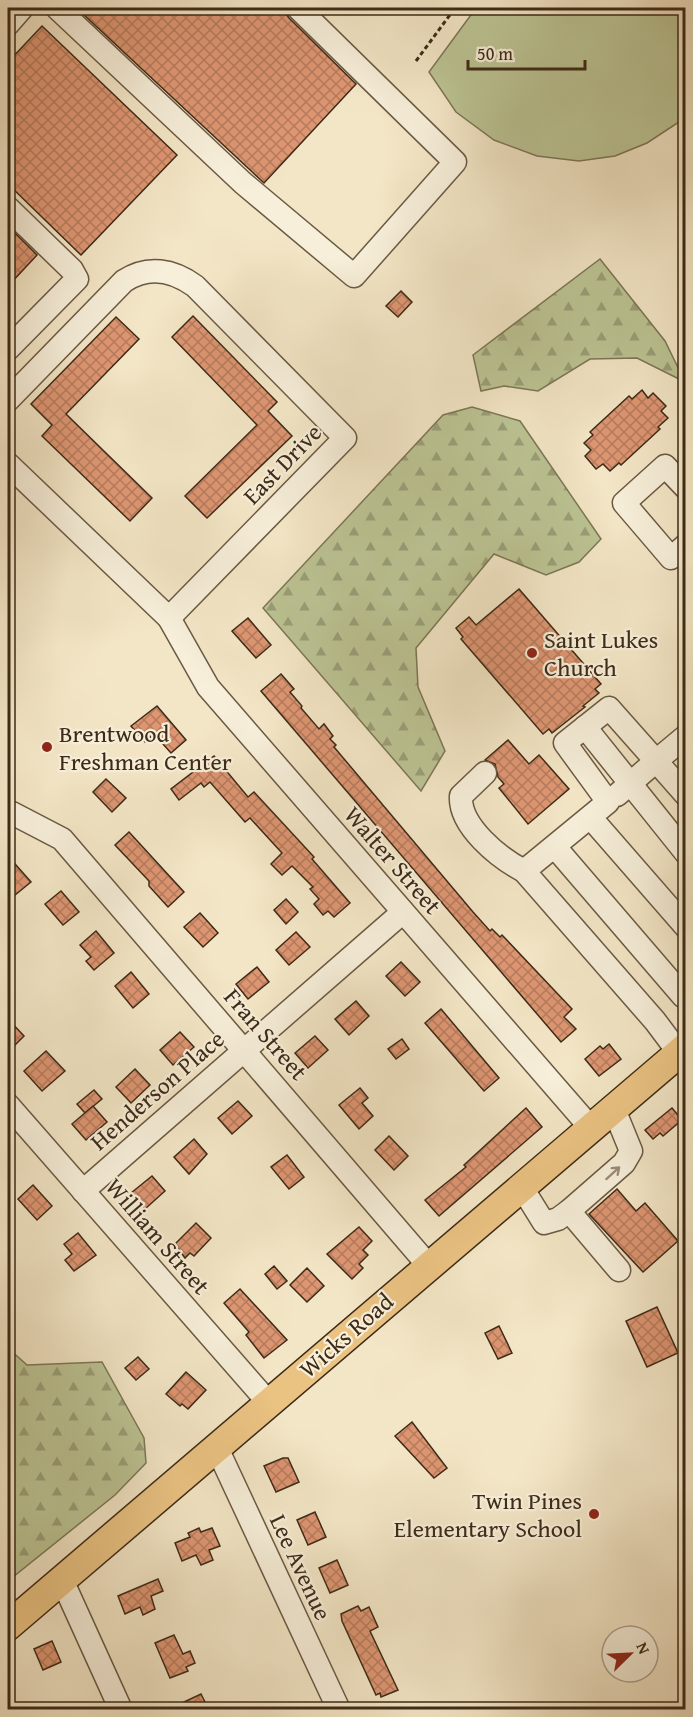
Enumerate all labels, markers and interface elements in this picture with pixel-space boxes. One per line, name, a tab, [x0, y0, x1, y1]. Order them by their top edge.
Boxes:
scale bar	[468, 33, 585, 71]
text: 50 m	[477, 40, 513, 67]
street label: East Drive	[234, 416, 330, 512]
place label: Saint Lukes Church	[544, 622, 658, 685]
marker: Saint Lukes Church	[525, 646, 539, 660]
place label: Brentwood Freshman Center	[59, 716, 232, 779]
marker: Brentwood Freshman Center	[40, 740, 54, 754]
street label: Walter Street	[336, 798, 450, 922]
street label: Fran Street	[216, 980, 316, 1088]
street label: Henderson Place	[82, 1022, 232, 1158]
one-way arrow	[605, 1166, 621, 1179]
street label: William Street	[97, 1170, 219, 1302]
street label: Wicks Road	[291, 1284, 401, 1386]
place label: Twin Pines Elementary School	[394, 1483, 582, 1546]
marker: Twin Pines Elementary School	[587, 1507, 601, 1521]
street label: Lee Avenue	[261, 1508, 341, 1626]
north arrow	[600, 1624, 660, 1684]
text: N	[631, 1638, 657, 1658]

